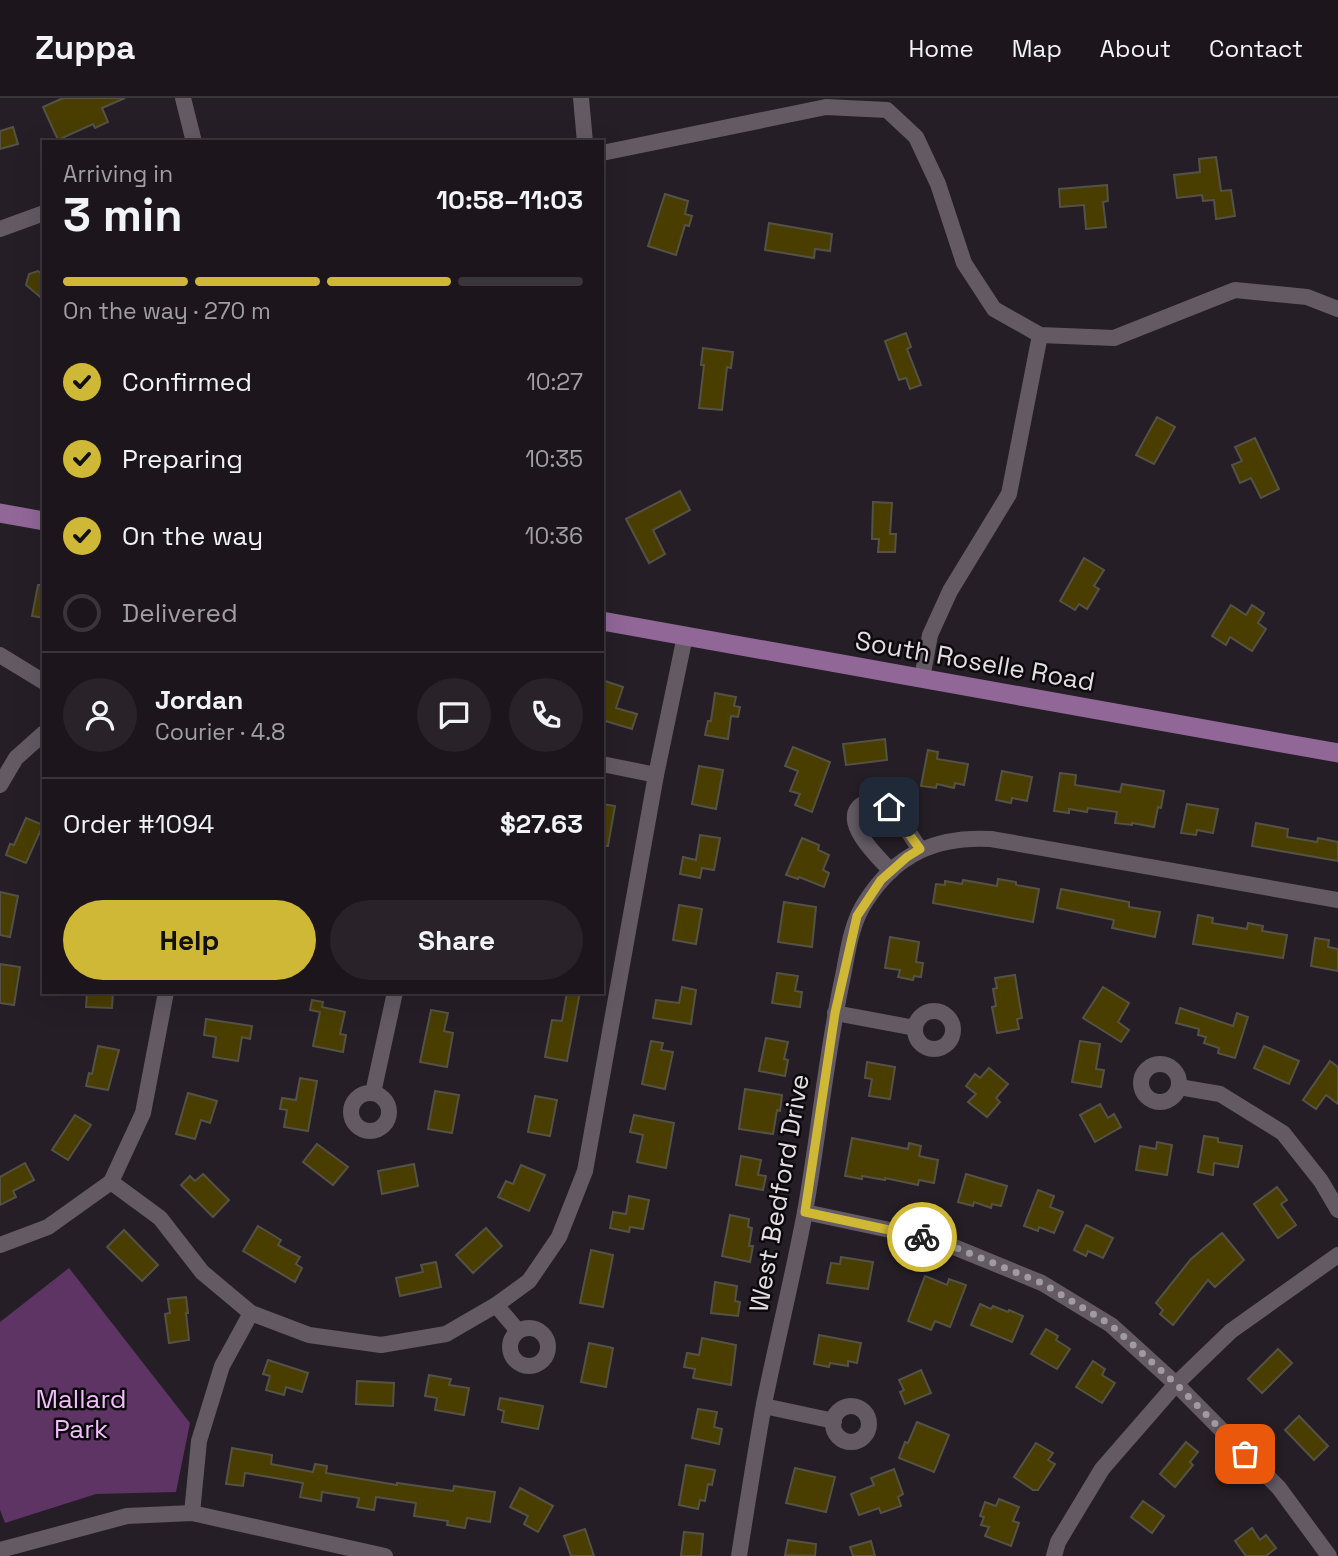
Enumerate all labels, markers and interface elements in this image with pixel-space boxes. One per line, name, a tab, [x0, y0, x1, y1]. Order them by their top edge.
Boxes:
text: Zuppa	[35, 27, 135, 69]
text: Home	[908, 33, 974, 64]
text: Map	[1012, 33, 1062, 64]
text: About	[1100, 33, 1171, 64]
text: Contact	[1209, 33, 1303, 64]
text: Arriving in	[63, 159, 173, 189]
text: 10:58–11:03	[436, 183, 583, 217]
text: 3 min	[63, 186, 183, 244]
text: On the way · 270 m	[63, 296, 271, 326]
icon: check	[63, 363, 101, 401]
text: Confirmed	[122, 365, 252, 399]
text: 10:27	[526, 367, 583, 397]
icon: check	[63, 440, 101, 478]
text: Preparing	[122, 442, 243, 476]
text: 10:35	[525, 444, 583, 474]
icon: check	[63, 517, 101, 555]
text: On the way	[122, 519, 263, 553]
text: 10:36	[525, 521, 583, 551]
text: Delivered	[122, 596, 238, 630]
street label: South Roselle Road	[853, 623, 1097, 699]
button: person	[63, 678, 137, 752]
button: chat	[417, 678, 491, 752]
button: phone	[509, 678, 583, 752]
text: Jordan	[155, 683, 243, 717]
text: Courier · 4.8	[155, 717, 285, 747]
pin	[859, 777, 919, 837]
icon: home	[870, 788, 908, 826]
text: Order #1094	[63, 807, 214, 841]
text: $27.63	[500, 807, 583, 841]
button: Help	[63, 900, 316, 980]
button: Share	[330, 900, 583, 980]
street label: West Bedford Drive	[741, 1071, 817, 1315]
courier	[887, 1202, 957, 1272]
icon: bike	[903, 1218, 941, 1256]
park label: Mallard Park	[35, 1382, 127, 1446]
pin	[1215, 1424, 1275, 1484]
icon: bag	[1226, 1435, 1264, 1473]

